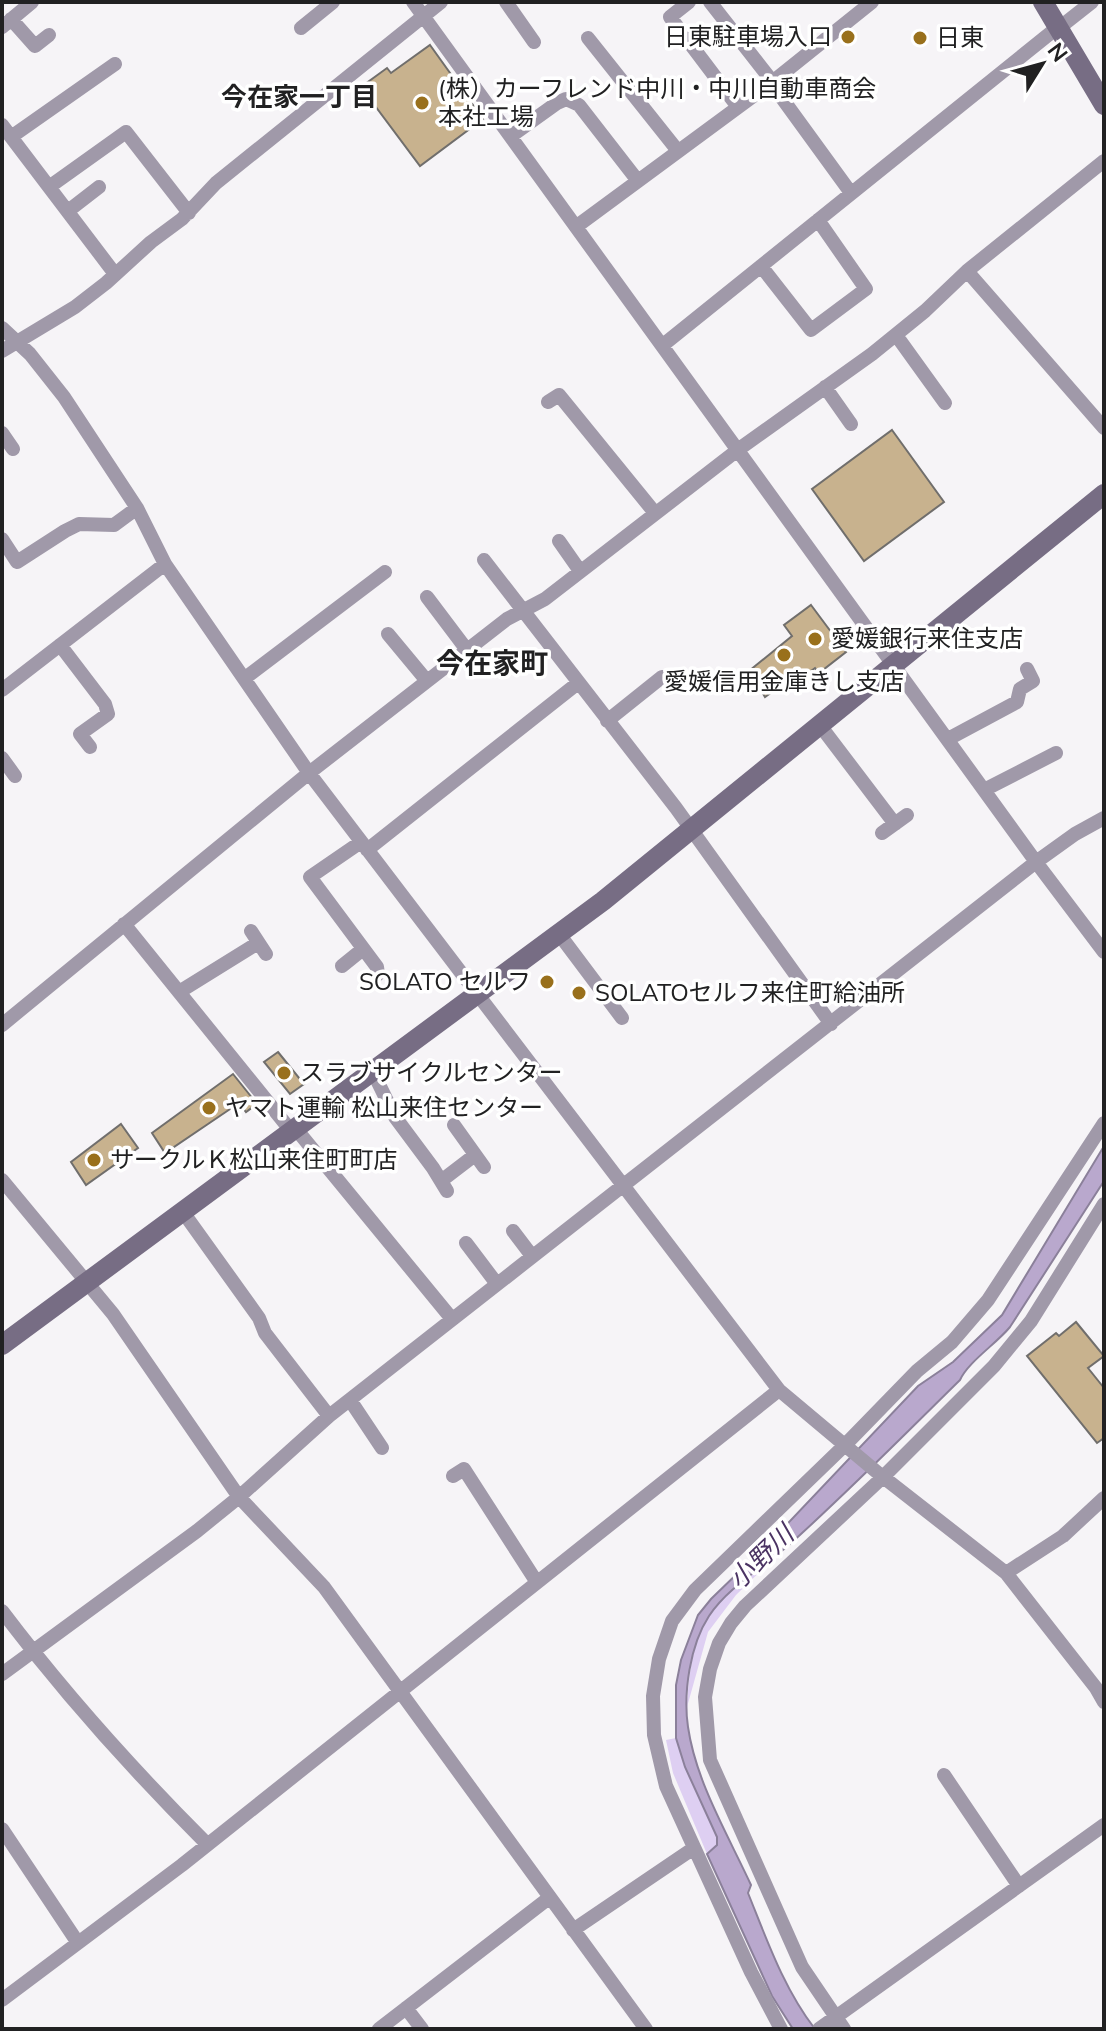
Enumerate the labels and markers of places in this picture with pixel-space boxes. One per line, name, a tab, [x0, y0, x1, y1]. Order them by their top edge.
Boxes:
place label: 日東駐車場入口	[664, 21, 832, 51]
place label: 日東	[936, 22, 984, 52]
marker: 日東駐車場入口	[839, 28, 857, 46]
marker: 日東	[911, 29, 929, 47]
place label: (株）カーフレンド中川・中川自動車商会 本社工場	[438, 73, 876, 131]
marker: (株）カーフレンド中川・中川自動車商会 本社工場	[413, 94, 431, 112]
place label: 愛媛銀行来住支店	[831, 623, 1023, 653]
marker: 愛媛銀行来住支店	[806, 630, 824, 648]
marker: 愛媛信用金庫きし支店	[775, 646, 793, 664]
place label: 愛媛信用金庫きし支店	[664, 666, 904, 696]
place label: SOLATO セルフ	[359, 966, 531, 996]
marker: SOLATO セルフ	[538, 973, 556, 991]
place label: SOLATOセルフ来住町給油所	[595, 977, 905, 1007]
marker: SOLATOセルフ来住町給油所	[570, 984, 588, 1002]
place label: スラブサイクルセンター	[300, 1057, 563, 1087]
marker: スラブサイクルセンター	[275, 1064, 293, 1082]
place label: ヤマト運輸 松山来住センター	[225, 1092, 543, 1122]
marker: ヤマト運輸 松山来住センター	[200, 1099, 218, 1117]
place label: サークルＫ松山来住町町店	[110, 1144, 397, 1174]
marker: サークルＫ松山来住町町店	[85, 1151, 103, 1169]

